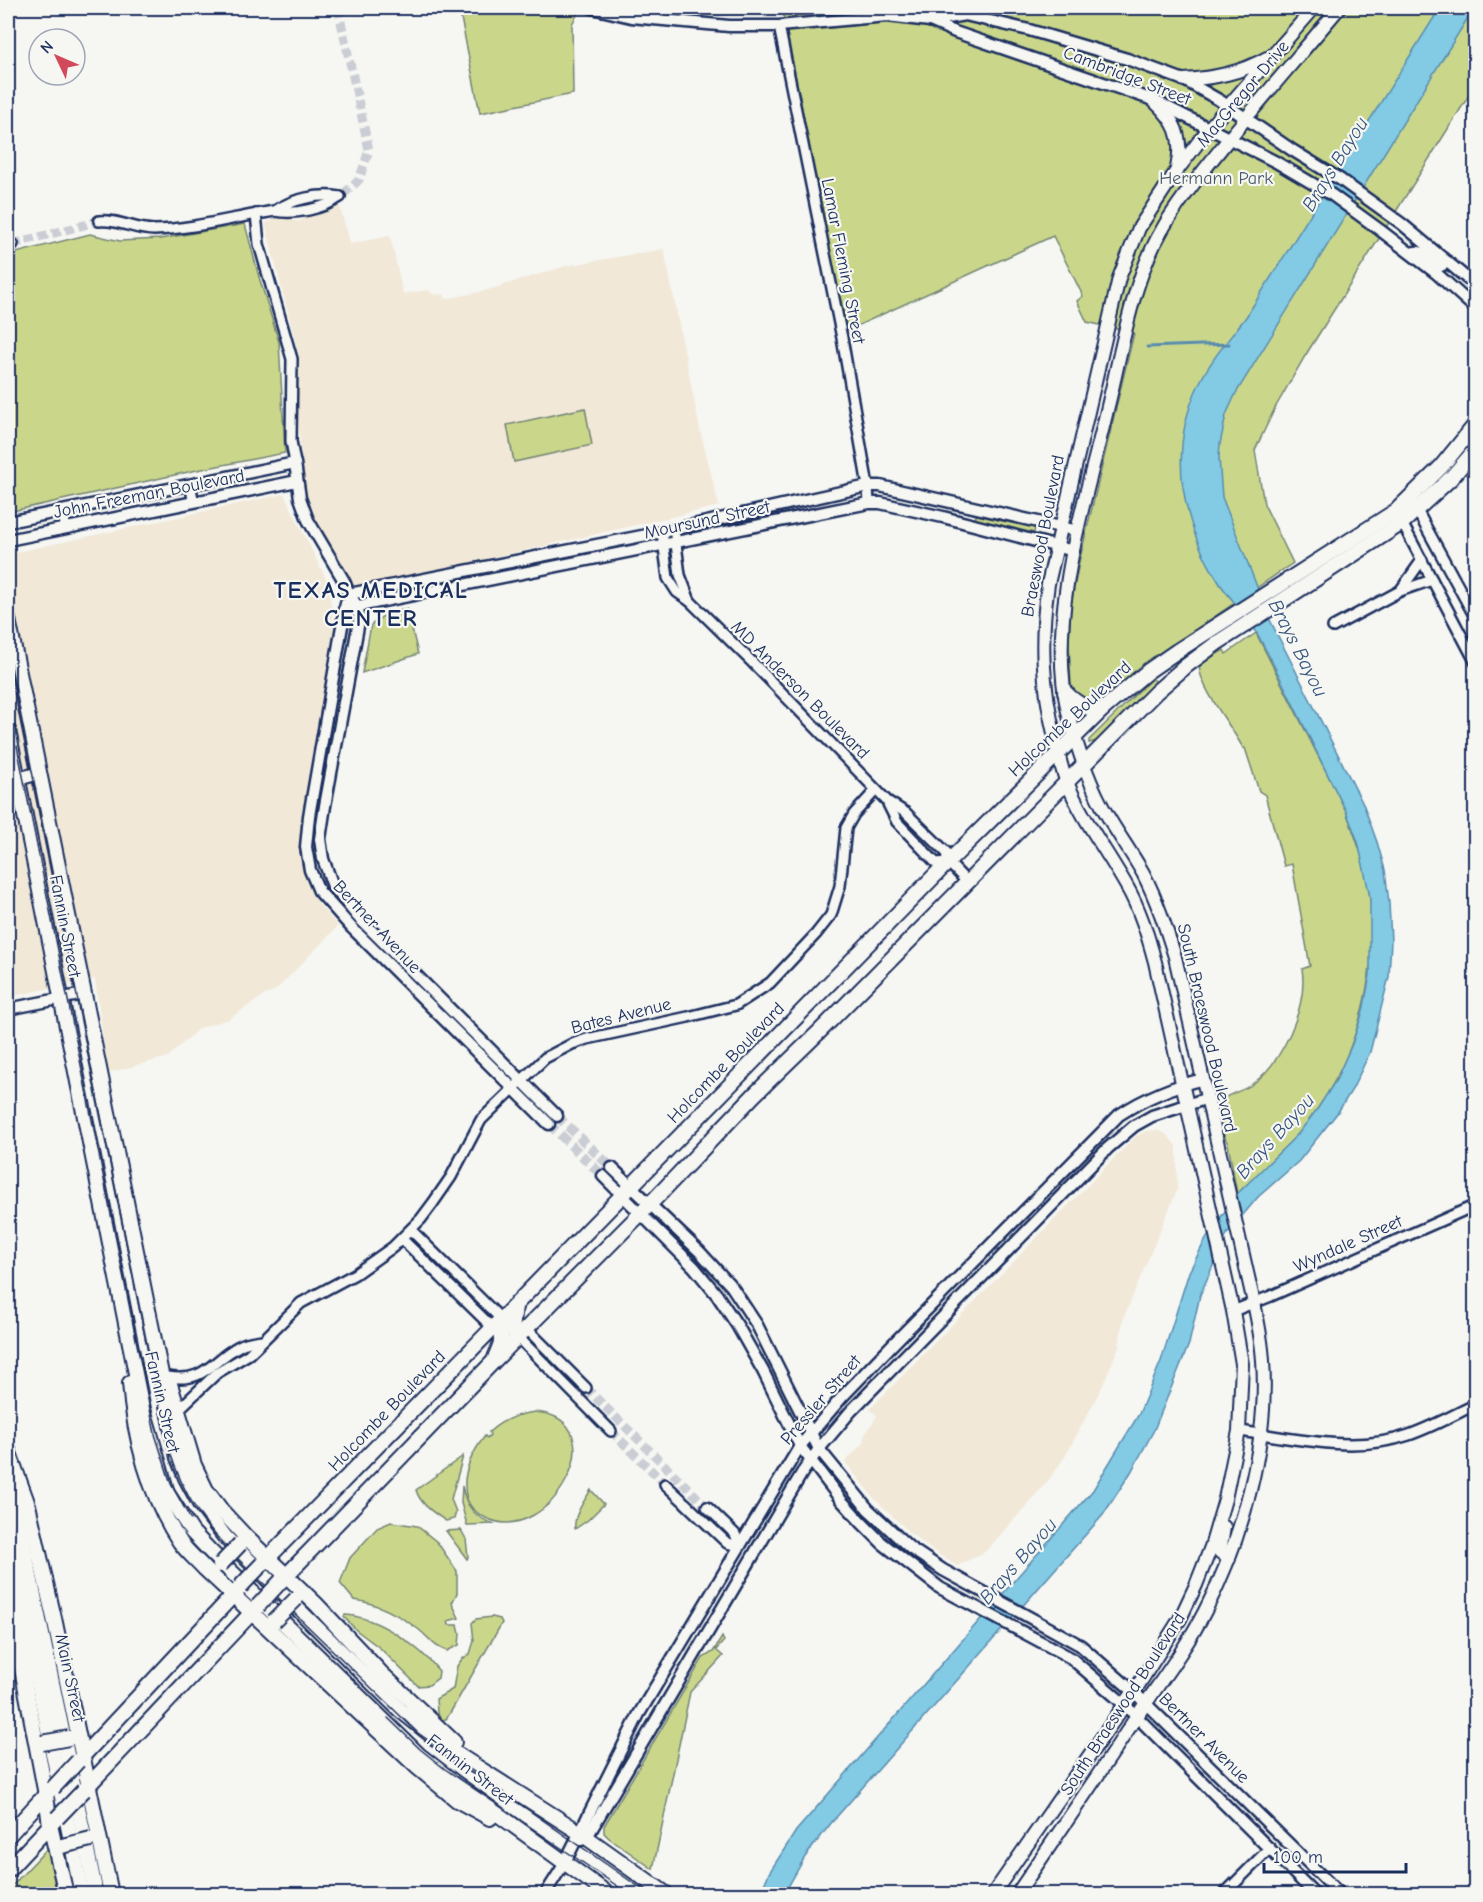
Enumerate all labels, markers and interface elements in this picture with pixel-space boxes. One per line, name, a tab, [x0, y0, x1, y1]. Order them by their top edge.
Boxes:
north arrow	[27, 27, 87, 87]
street label: MacGregor Drive	[1192, 36, 1294, 152]
text: N	[37, 37, 57, 57]
street label: Cambridge Street	[1060, 42, 1195, 110]
water label: Brays Bayou	[1297, 113, 1373, 215]
park label: Hermann Park	[1159, 168, 1273, 189]
street label: Lamar Fleming Street	[817, 176, 870, 346]
street label: Braeswood Boulevard	[1017, 453, 1069, 619]
street label: John Freeman Boulevard	[52, 465, 246, 523]
street label: Moursund Street	[642, 496, 773, 544]
district label: TEXAS MEDICAL CENTER	[273, 576, 469, 632]
water label: Brays Bayou	[1264, 595, 1332, 701]
street label: MD Anderson Boulevard	[726, 616, 874, 764]
street label: Holcombe Boulevard	[1004, 657, 1136, 781]
street label: Fannin Street	[45, 873, 85, 980]
street label: Bertner Avenue	[329, 876, 425, 978]
street label: South Braeswood Boulevard	[1173, 922, 1241, 1134]
street label: Bates Avenue	[569, 993, 673, 1039]
street label: Holcombe Boulevard	[663, 998, 789, 1128]
water label: Brays Bayou	[1231, 1089, 1319, 1183]
street label: Wyndale Street	[1291, 1210, 1406, 1277]
street label: Holcombe Boulevard	[324, 1346, 450, 1476]
street label: Fannin Street	[140, 1349, 184, 1456]
street label: Pressler Street	[776, 1350, 866, 1449]
water label: Brays Bayou	[974, 1513, 1062, 1609]
street label: South Braeswood Boulevard	[1056, 1609, 1190, 1799]
street label: Main Street	[50, 1632, 90, 1725]
street label: Bertner Avenue	[1154, 1688, 1254, 1788]
street label: Fannin Street	[423, 1730, 518, 1811]
scale bar	[1264, 1836, 1406, 1874]
text: 100 m	[1273, 1847, 1323, 1868]

